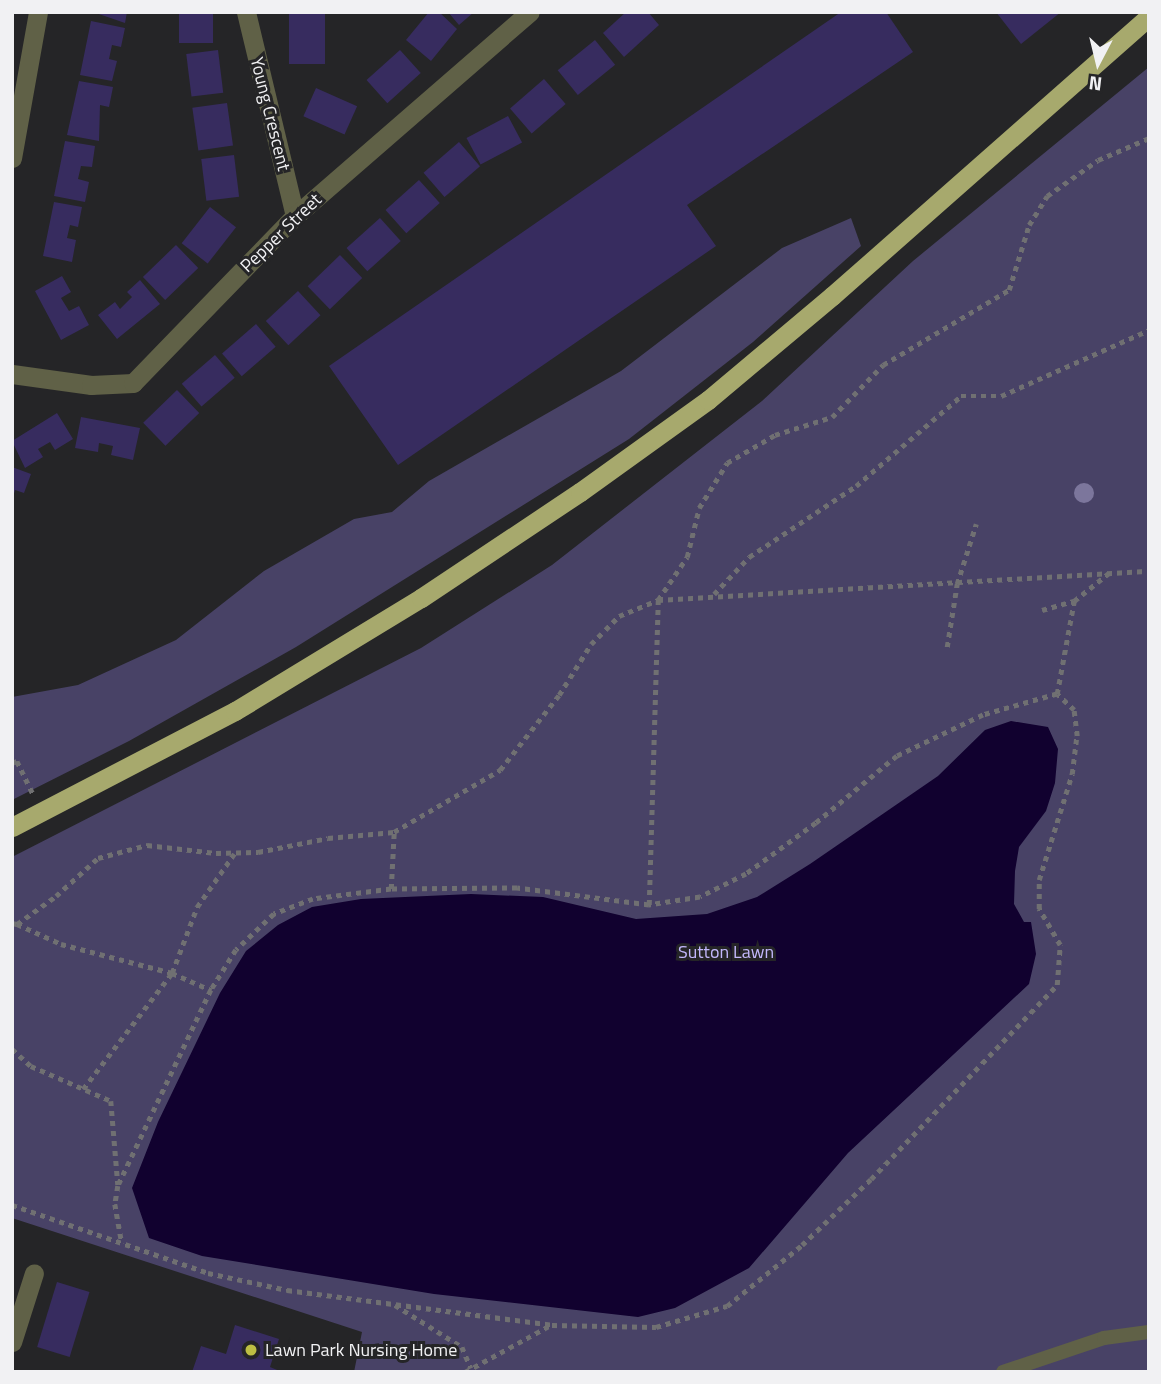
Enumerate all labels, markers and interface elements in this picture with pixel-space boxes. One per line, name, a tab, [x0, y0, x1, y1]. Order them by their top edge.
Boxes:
north arrow	[1063, 28, 1133, 98]
street label: Young Crescent	[245, 55, 295, 173]
text: N	[1087, 69, 1104, 100]
street label: Pepper Street	[236, 189, 326, 277]
park label: Sutton Lawn	[678, 941, 774, 963]
place label: Lawn Park Nursing Home	[265, 1339, 457, 1361]
marker: Lawn Park Nursing Home	[243, 1342, 259, 1358]

